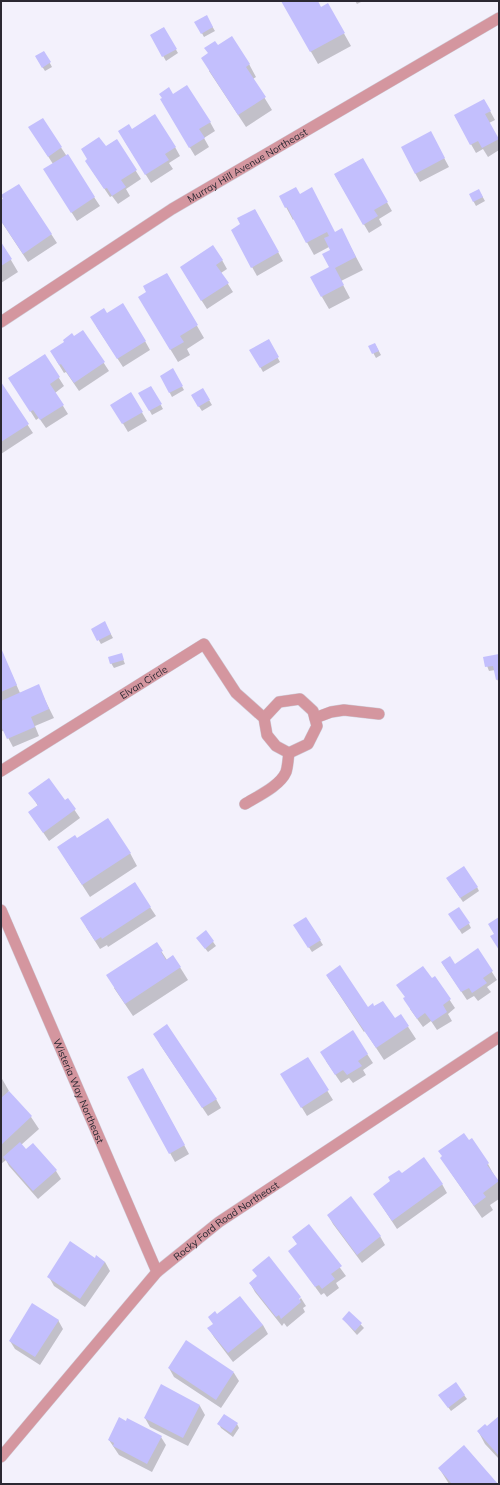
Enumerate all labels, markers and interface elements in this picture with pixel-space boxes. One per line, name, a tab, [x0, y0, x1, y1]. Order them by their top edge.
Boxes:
street label: Murray Hill Avenue Northeast	[185, 125, 310, 206]
street label: Elvan Circle	[118, 663, 170, 702]
street label: Wisteria Way Northeast	[50, 1037, 107, 1146]
street label: Rocky Ford Road Northeast	[171, 1178, 282, 1263]

